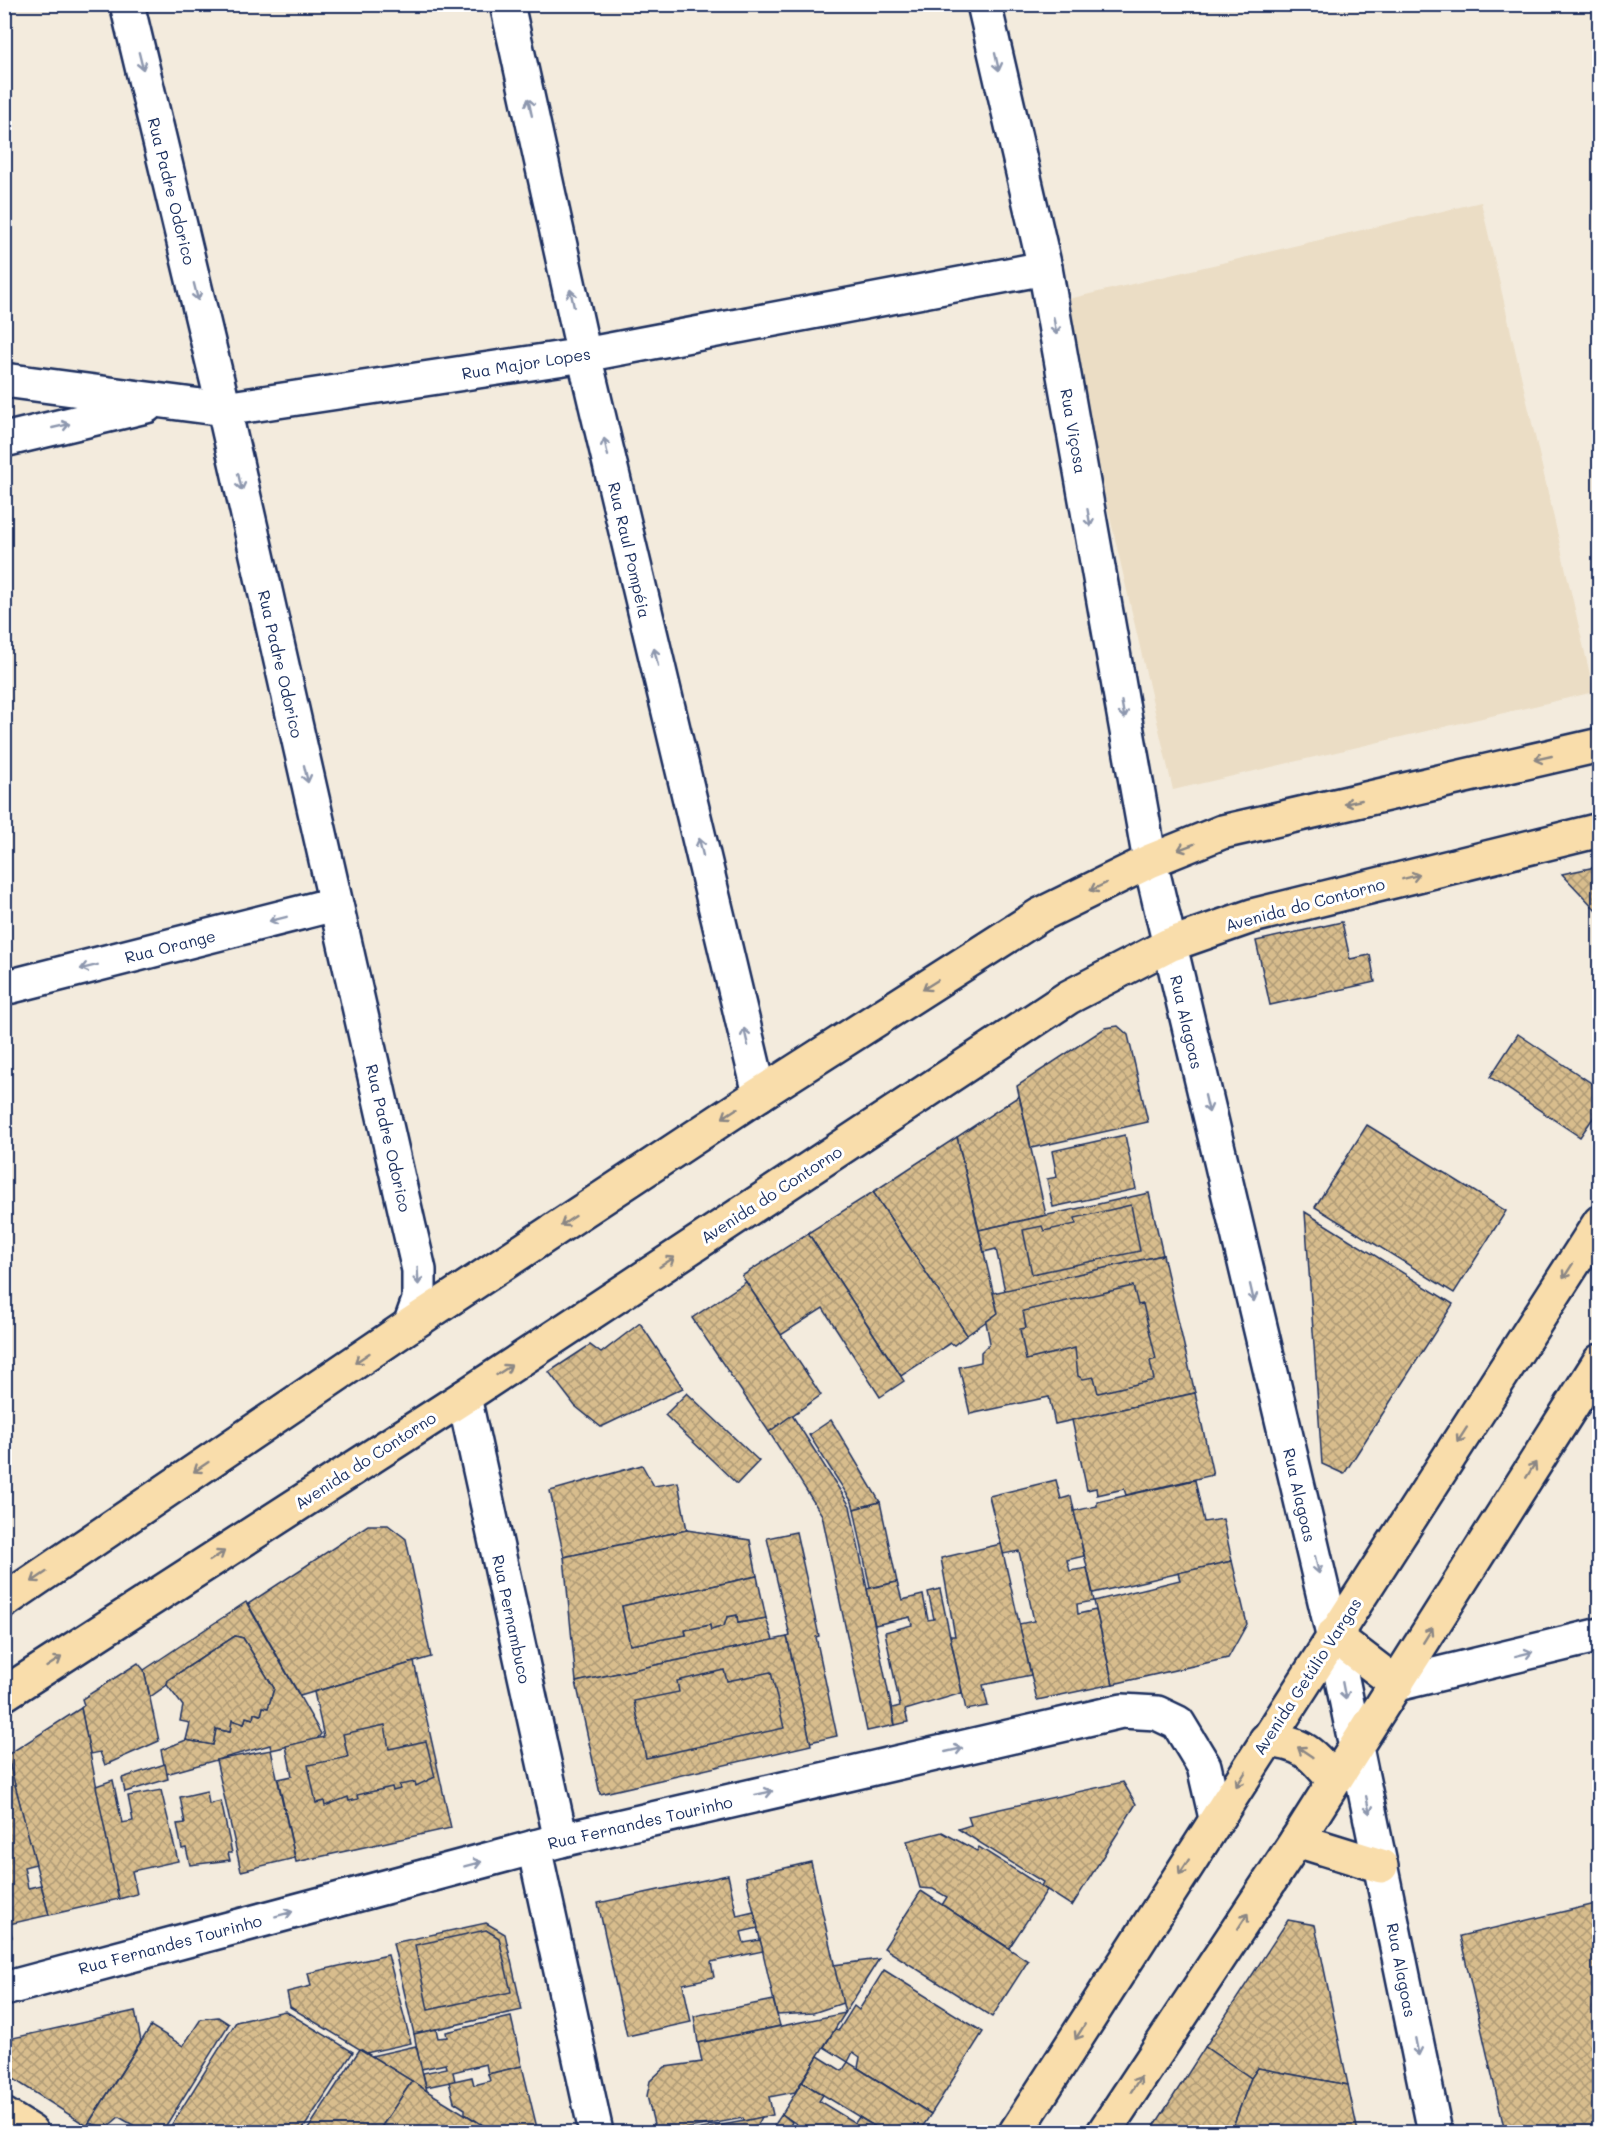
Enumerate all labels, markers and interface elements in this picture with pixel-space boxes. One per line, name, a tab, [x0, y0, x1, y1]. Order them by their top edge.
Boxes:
one-way arrow	[135, 52, 147, 71]
one-way arrow	[992, 52, 1004, 71]
one-way arrow	[524, 98, 535, 118]
street label: Rua Padre Odorico	[144, 115, 200, 267]
one-way arrow	[191, 282, 202, 301]
one-way arrow	[565, 289, 577, 308]
one-way arrow	[1050, 315, 1061, 335]
street label: Rua Major Lopes	[460, 342, 592, 384]
street label: Rua Viçosa	[1056, 387, 1092, 475]
one-way arrow	[52, 420, 71, 432]
one-way arrow	[600, 438, 611, 457]
one-way arrow	[235, 472, 247, 491]
street label: Rua Raul Pompéia	[604, 480, 656, 620]
one-way arrow	[1084, 507, 1095, 527]
street label: Rua Padre Odorico	[254, 588, 308, 740]
one-way arrow	[649, 648, 661, 667]
one-way arrow	[1118, 699, 1129, 719]
one-way arrow	[1533, 753, 1553, 764]
one-way arrow	[301, 764, 312, 784]
one-way arrow	[1343, 797, 1363, 808]
one-way arrow	[695, 838, 706, 857]
one-way arrow	[1178, 842, 1196, 853]
one-way arrow	[1401, 870, 1420, 882]
street label: Avenida do Contorno	[1223, 873, 1387, 935]
one-way arrow	[1089, 881, 1107, 893]
one-way arrow	[269, 913, 288, 925]
street label: Rua Orange	[122, 925, 218, 967]
one-way arrow	[80, 961, 99, 973]
street label: Rua Alagoas	[1166, 973, 1208, 1071]
one-way arrow	[922, 980, 939, 992]
one-way arrow	[740, 1028, 752, 1047]
street label: Rua Padre Odorico	[362, 1062, 416, 1214]
one-way arrow	[1201, 1094, 1213, 1113]
one-way arrow	[723, 1107, 739, 1119]
street label: Avenida do Contorno	[696, 1140, 846, 1248]
one-way arrow	[559, 1214, 576, 1227]
one-way arrow	[658, 1256, 675, 1268]
one-way arrow	[1562, 1262, 1574, 1279]
one-way arrow	[413, 1266, 424, 1286]
one-way arrow	[1246, 1284, 1258, 1303]
one-way arrow	[354, 1352, 371, 1364]
one-way arrow	[495, 1364, 512, 1376]
street label: Avenida do Contorno	[290, 1406, 440, 1514]
one-way arrow	[1456, 1426, 1468, 1443]
street label: Rua Alagoas	[1279, 1446, 1321, 1544]
one-way arrow	[193, 1461, 209, 1473]
one-way arrow	[1525, 1461, 1538, 1478]
one-way arrow	[208, 1550, 225, 1562]
street label: Rua Pernambuco	[488, 1553, 536, 1685]
one-way arrow	[1311, 1555, 1323, 1574]
one-way arrow	[32, 1571, 48, 1583]
street label: Avenida Getúlio Vargas	[1248, 1593, 1366, 1759]
one-way arrow	[1422, 1627, 1434, 1644]
one-way arrow	[1514, 1647, 1533, 1659]
one-way arrow	[45, 1656, 61, 1668]
one-way arrow	[1339, 1681, 1351, 1700]
one-way arrow	[944, 1743, 963, 1755]
one-way arrow	[1297, 1746, 1313, 1758]
one-way arrow	[1235, 1770, 1247, 1787]
one-way arrow	[754, 1787, 773, 1799]
street label: Rua Fernandes Tourinho	[546, 1791, 734, 1853]
one-way arrow	[1363, 1794, 1374, 1814]
one-way arrow	[463, 1857, 482, 1869]
one-way arrow	[1178, 1859, 1191, 1876]
one-way arrow	[274, 1908, 293, 1919]
street label: Rua Fernandes Tourinho	[76, 1909, 264, 1979]
one-way arrow	[1238, 1913, 1250, 1930]
street label: Rua Alagoas	[1383, 1921, 1421, 2019]
one-way arrow	[1073, 2023, 1085, 2040]
one-way arrow	[1412, 2036, 1423, 2056]
one-way arrow	[1130, 2076, 1142, 2092]

